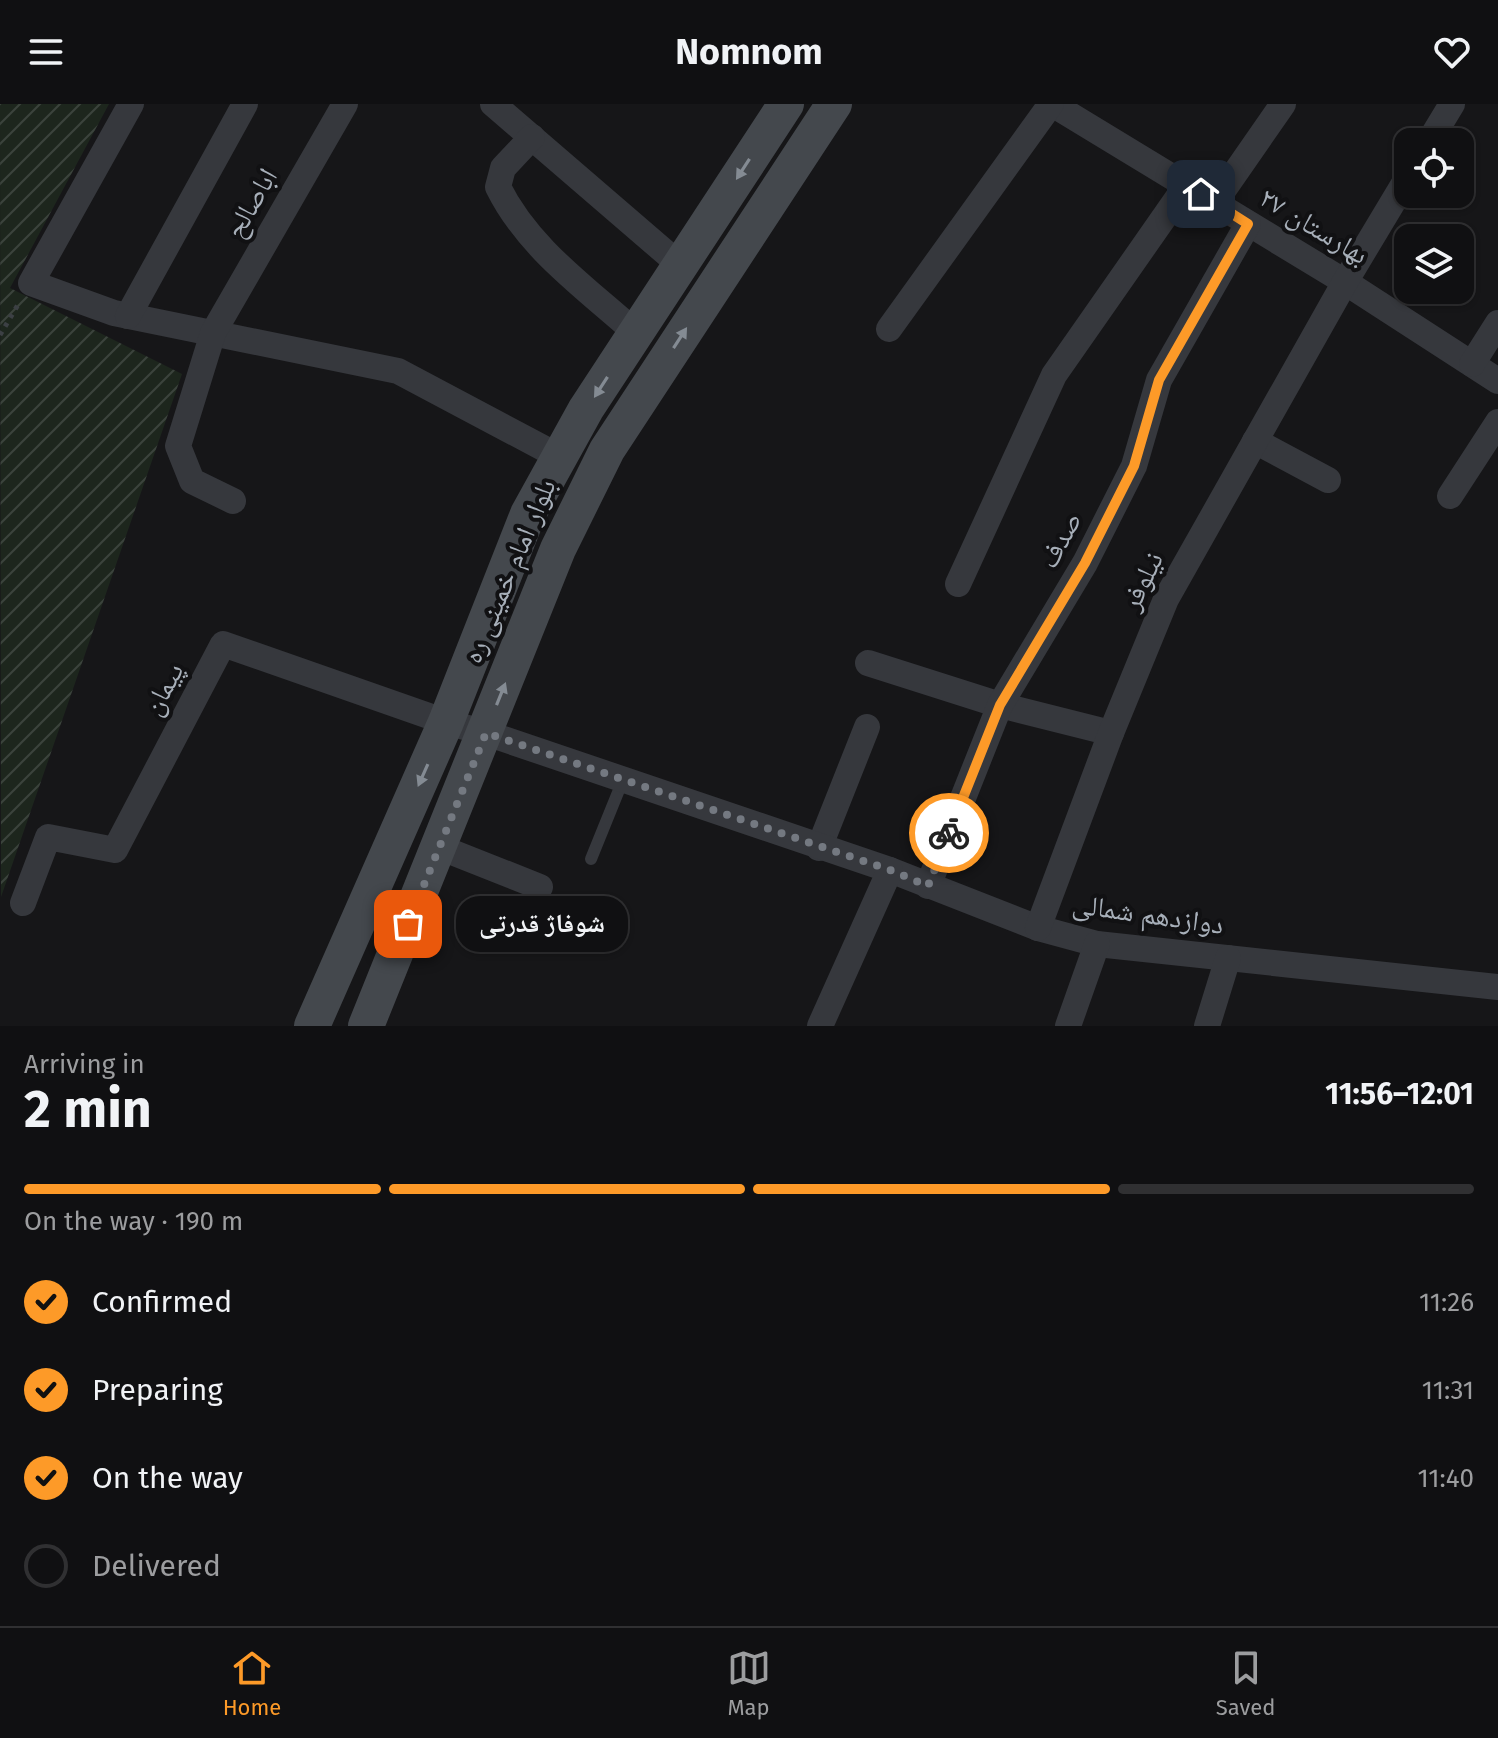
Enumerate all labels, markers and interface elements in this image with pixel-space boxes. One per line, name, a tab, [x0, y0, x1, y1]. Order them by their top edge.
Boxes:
icon: menu	[24, 30, 68, 74]
text: Nomnom	[675, 30, 823, 74]
icon: heart	[1430, 30, 1474, 74]
map controls	[1394, 128, 1474, 304]
button: locate	[1394, 128, 1474, 208]
one-way arrow	[736, 159, 751, 180]
pin	[1167, 160, 1235, 228]
street label: اباصالح	[218, 162, 285, 244]
icon: home	[1179, 172, 1223, 216]
street label: بهارستان ۲۷	[1254, 181, 1374, 271]
button: layers	[1394, 224, 1474, 304]
one-way arrow	[672, 328, 687, 349]
one-way arrow	[594, 376, 609, 398]
street label: بلوار امام خمینی ره	[455, 474, 564, 669]
street label: صدف	[1032, 506, 1088, 574]
street label: نیلوفر	[1113, 546, 1170, 616]
street label: پیمان	[136, 657, 191, 721]
one-way arrow	[495, 682, 508, 706]
one-way arrow	[416, 763, 429, 787]
courier	[909, 793, 989, 873]
icon: bike	[927, 811, 971, 855]
street label: دوازدهم شمالی	[1070, 887, 1226, 943]
pin	[374, 890, 442, 958]
callout: شوفاژ قدرتی	[456, 896, 628, 952]
icon: bag	[386, 902, 430, 946]
text: شوفاژ قدرتی	[479, 908, 605, 939]
text: Arriving in	[24, 1049, 145, 1080]
text: 11:56–12:01	[1325, 1076, 1474, 1112]
text: 2 min	[24, 1078, 152, 1141]
text: On the way · 190 m	[24, 1206, 243, 1237]
icon: check	[24, 1280, 68, 1324]
text: Confirmed	[92, 1284, 232, 1320]
text: 11:26	[1419, 1287, 1474, 1318]
icon: check	[24, 1368, 68, 1412]
text: Preparing	[92, 1372, 223, 1408]
text: 11:31	[1422, 1375, 1474, 1406]
icon: check	[24, 1456, 68, 1500]
text: On the way	[92, 1460, 243, 1496]
text: 11:40	[1417, 1463, 1474, 1494]
text: Delivered	[92, 1548, 221, 1584]
tab: Home	[223, 1646, 281, 1721]
tab: Map	[727, 1646, 771, 1721]
tab: Saved	[1216, 1646, 1275, 1721]

